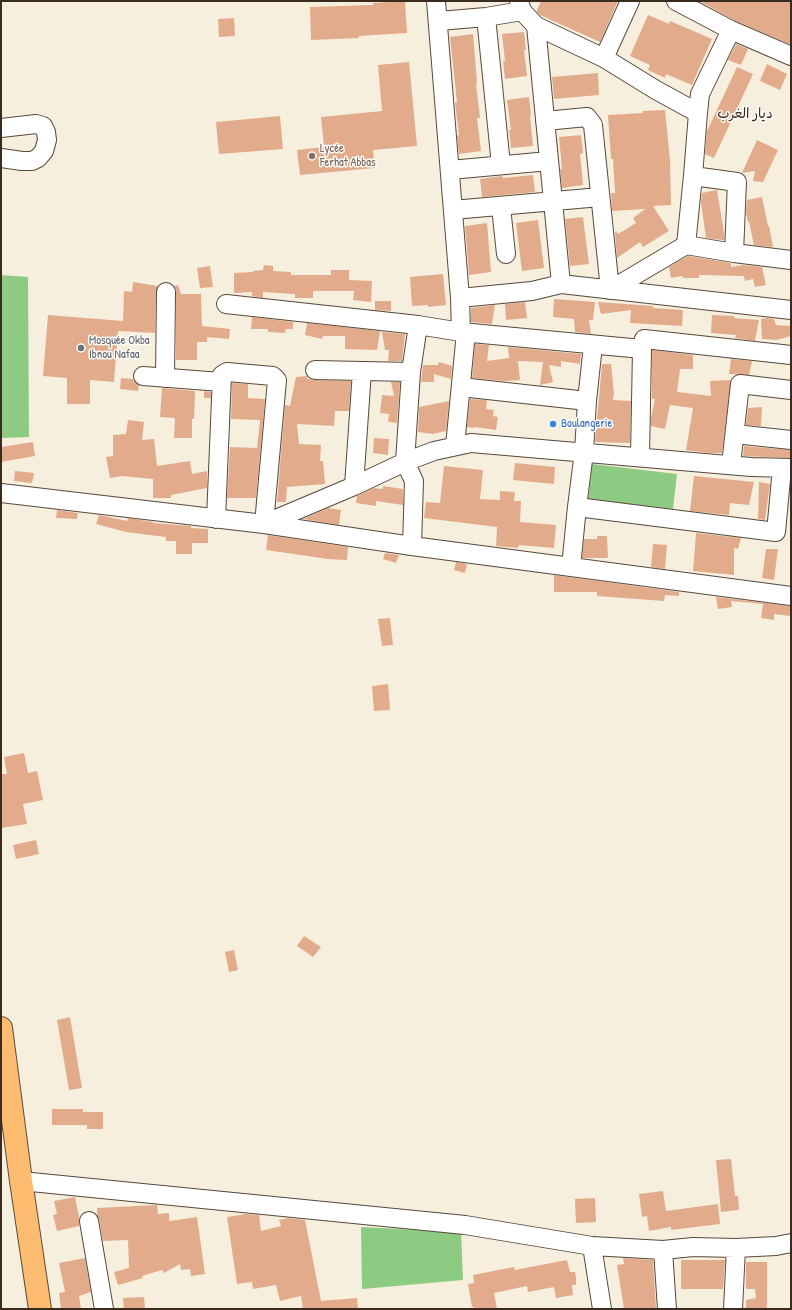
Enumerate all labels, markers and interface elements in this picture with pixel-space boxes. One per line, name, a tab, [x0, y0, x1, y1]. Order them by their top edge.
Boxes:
district label: ديار الغرب	[717, 106, 773, 122]
place label: Lycée Ferhat Abbas	[320, 142, 376, 170]
marker: Lycée Ferhat Abbas	[307, 151, 317, 161]
place label: Mosquée Okba Ibnou Nafaa	[89, 334, 150, 362]
marker: Mosquée Okba Ibnou Nafaa	[76, 343, 86, 353]
place label: Boulangerie	[561, 417, 612, 431]
marker: Boulangerie	[548, 419, 558, 429]

